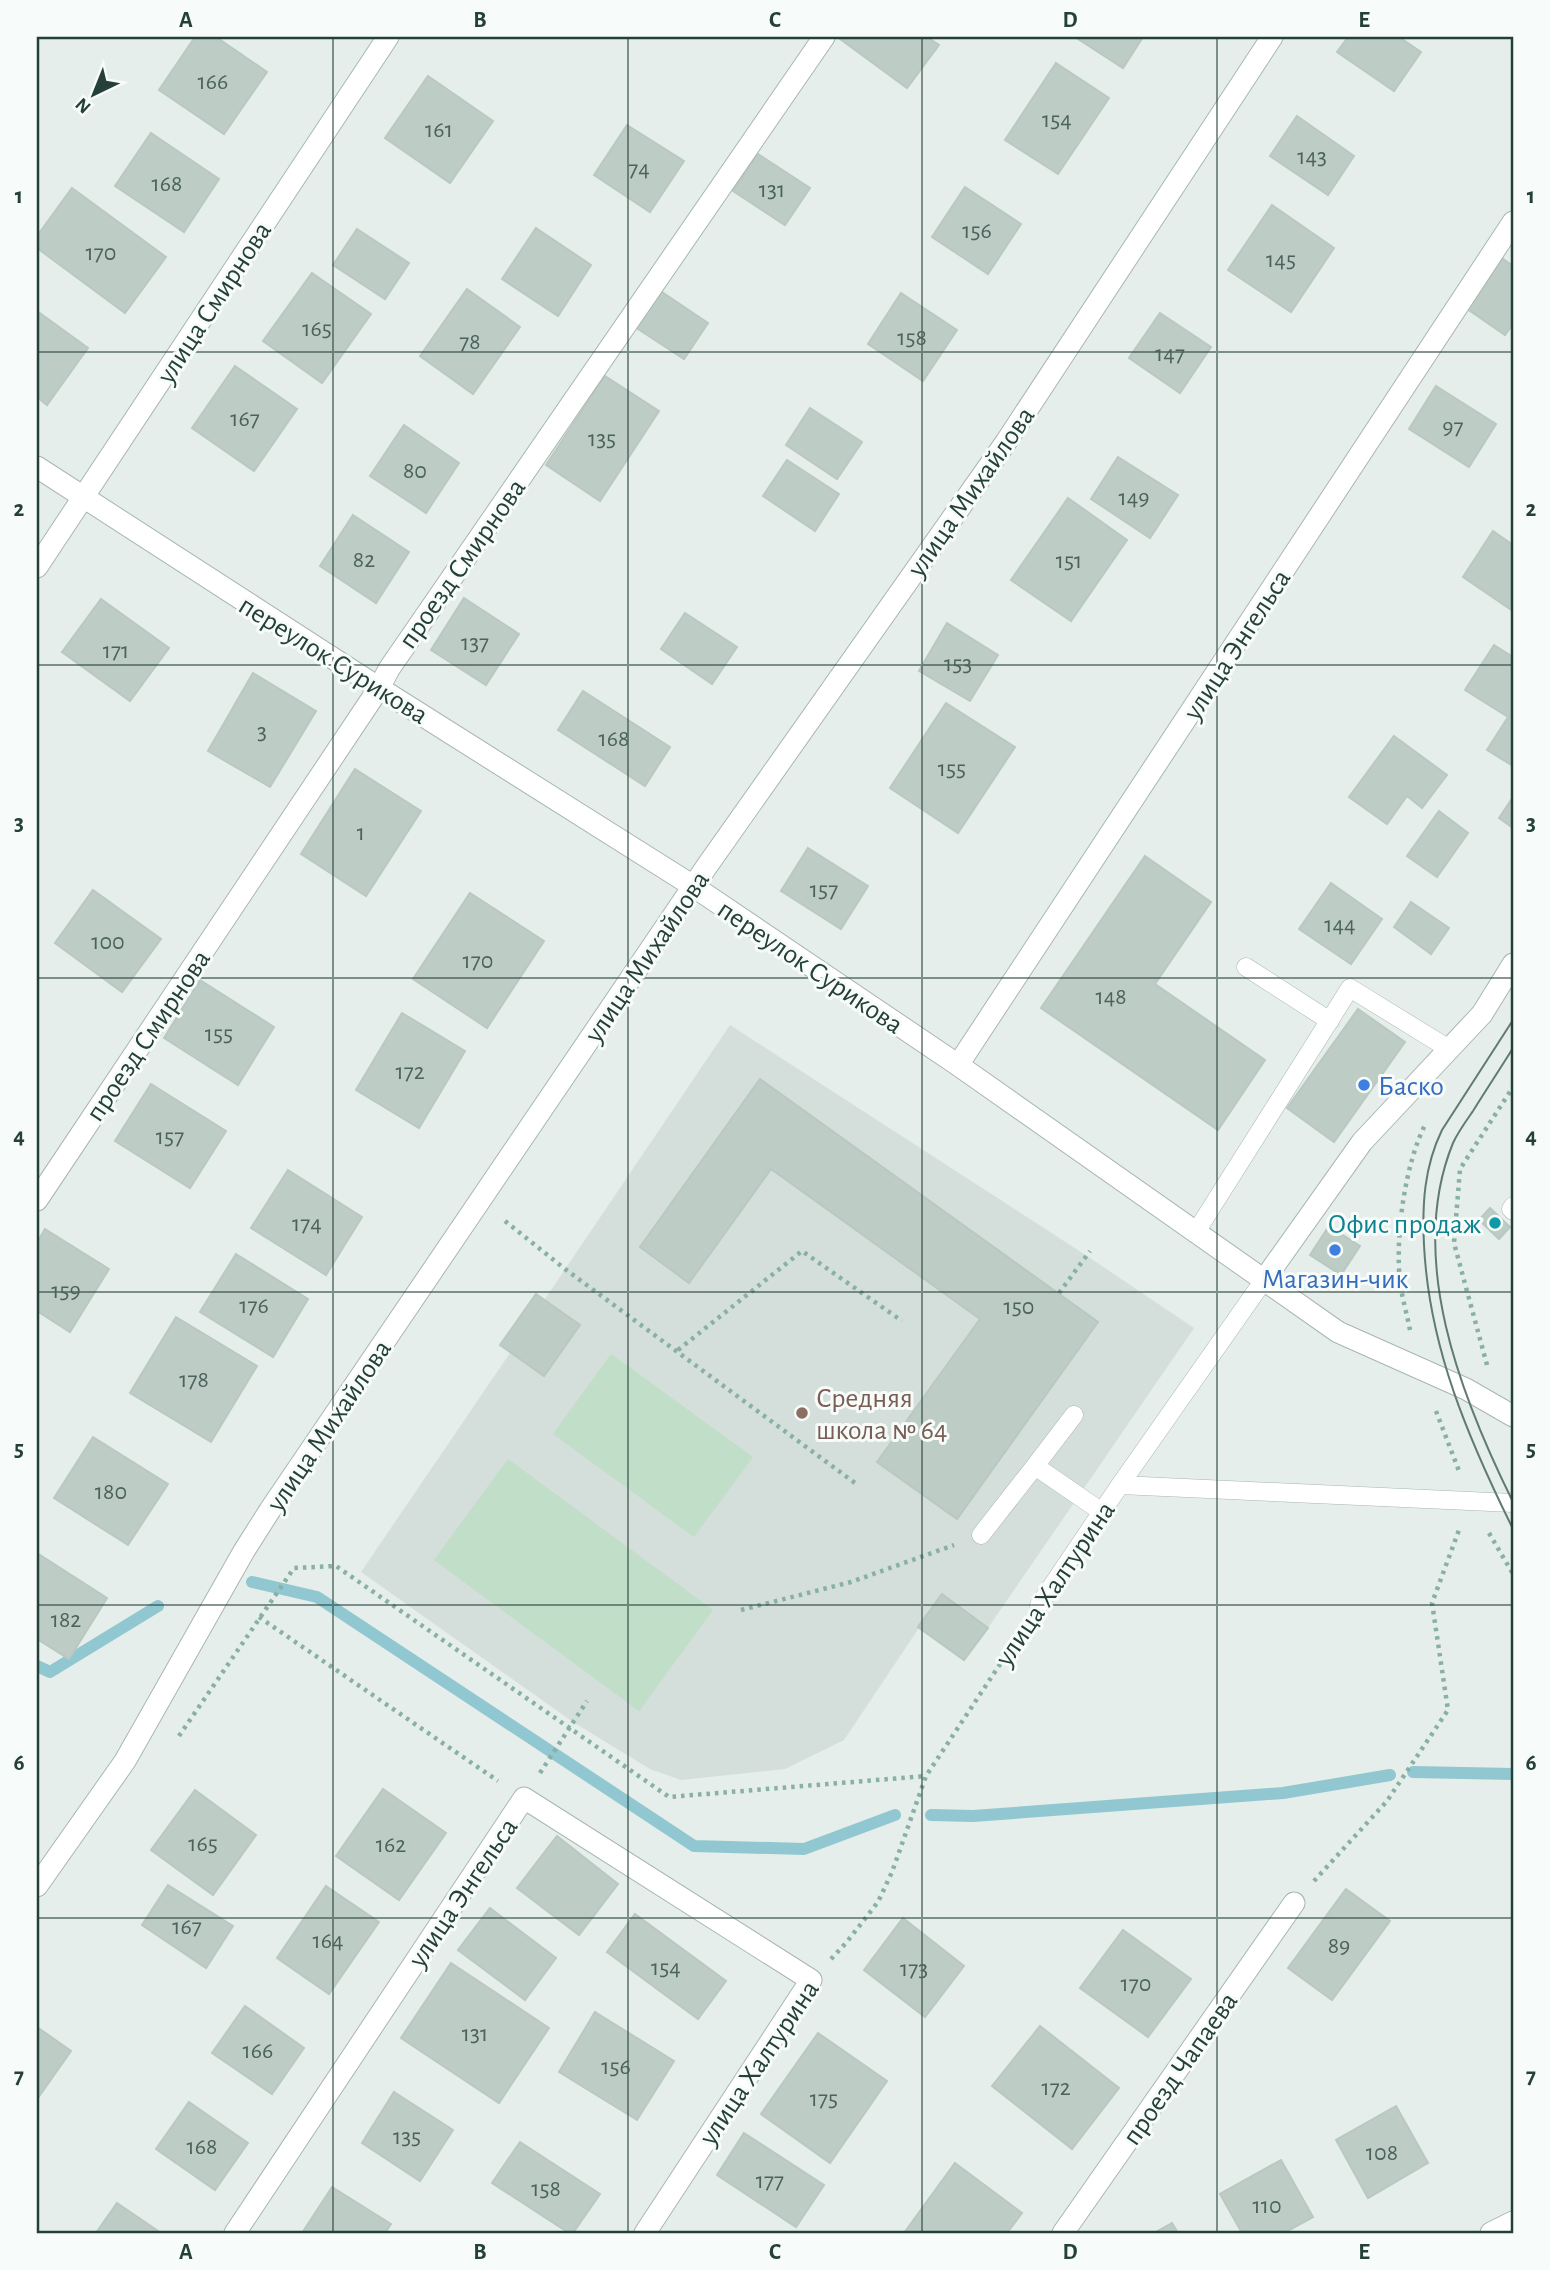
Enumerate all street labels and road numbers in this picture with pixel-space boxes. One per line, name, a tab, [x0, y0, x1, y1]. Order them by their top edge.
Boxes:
street label: улица Смирнова	[152, 217, 277, 390]
street label: улица Михайлова	[902, 402, 1041, 583]
street label: проезд Смирнова	[394, 474, 532, 654]
street label: улица Энгельса	[1178, 565, 1297, 726]
street label: переулок Сурикова	[233, 591, 433, 730]
street label: улица Михайлова	[580, 866, 715, 1049]
street label: переулок Сурикова	[712, 895, 908, 1040]
street label: проезд Смирнова	[81, 945, 216, 1127]
street label: улица Михайлова	[262, 1335, 397, 1518]
street label: улица Халтурина	[990, 1497, 1121, 1672]
street label: улица Энгельса	[403, 1814, 524, 1973]
street label: улица Халтурина	[694, 1976, 825, 2151]
street label: проезд Чапаева	[1118, 1987, 1244, 2151]

